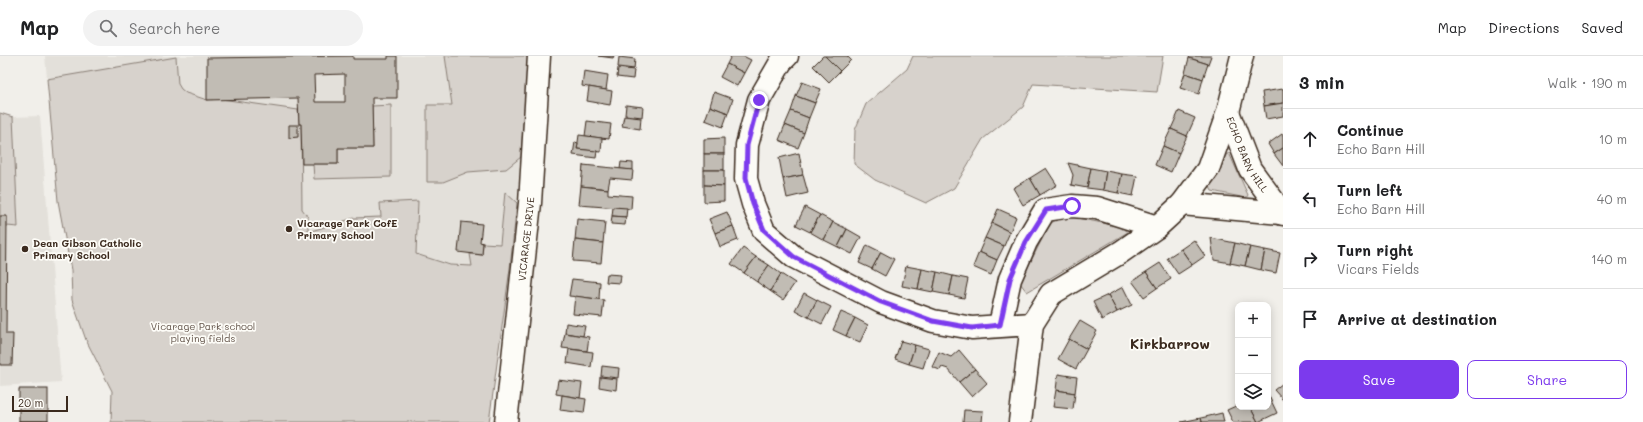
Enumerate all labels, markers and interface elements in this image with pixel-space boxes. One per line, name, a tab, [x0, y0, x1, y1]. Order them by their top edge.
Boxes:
search box	[83, 10, 363, 46]
text: Map	[20, 15, 59, 40]
icon: search	[97, 17, 119, 39]
text: Search here	[129, 18, 220, 38]
text: Map	[1438, 18, 1466, 37]
text: Directions	[1488, 18, 1559, 37]
text: Saved	[1581, 18, 1623, 37]
text: 3 min	[1299, 71, 1344, 93]
text: Walk · 190 m	[1547, 74, 1627, 91]
route end	[750, 91, 768, 109]
street label: ECHO BARN HILL	[1223, 114, 1272, 196]
text: Continue	[1337, 120, 1404, 140]
icon: ahead	[1299, 128, 1321, 150]
text: 10 m	[1599, 130, 1627, 147]
text: Echo Barn Hill	[1337, 140, 1425, 157]
text: Turn left	[1337, 180, 1402, 200]
icon: left	[1299, 188, 1321, 210]
text: 40 m	[1597, 190, 1627, 207]
street label: VICARAGE DRIVE	[514, 196, 537, 282]
route start	[1063, 197, 1081, 215]
text: Echo Barn Hill	[1337, 200, 1425, 217]
place label: Vicarage Park CofE Primary School	[297, 216, 397, 242]
marker: Vicarage Park CofE Primary School	[284, 224, 294, 234]
place label: Dean Gibson Catholic Primary School	[33, 236, 141, 262]
text: Turn right	[1337, 240, 1414, 260]
marker: Dean Gibson Catholic Primary School	[20, 244, 30, 254]
icon: right	[1299, 248, 1321, 270]
text: 140 m	[1591, 250, 1627, 267]
text: Vicars Fields	[1337, 260, 1419, 277]
map controls	[1235, 302, 1271, 410]
button: +	[1235, 302, 1271, 338]
icon: arrive	[1299, 308, 1321, 330]
text: Arrive at destination	[1337, 309, 1497, 329]
park label: Vicarage Park school playing fields	[151, 319, 255, 345]
district label: Kirkbarrow	[1130, 334, 1210, 353]
button: −	[1235, 338, 1271, 374]
button: Save	[1299, 360, 1459, 399]
button: Share	[1467, 360, 1627, 399]
button: layers	[1235, 374, 1271, 410]
scale bar	[12, 394, 68, 413]
text: 20 m	[18, 395, 43, 410]

